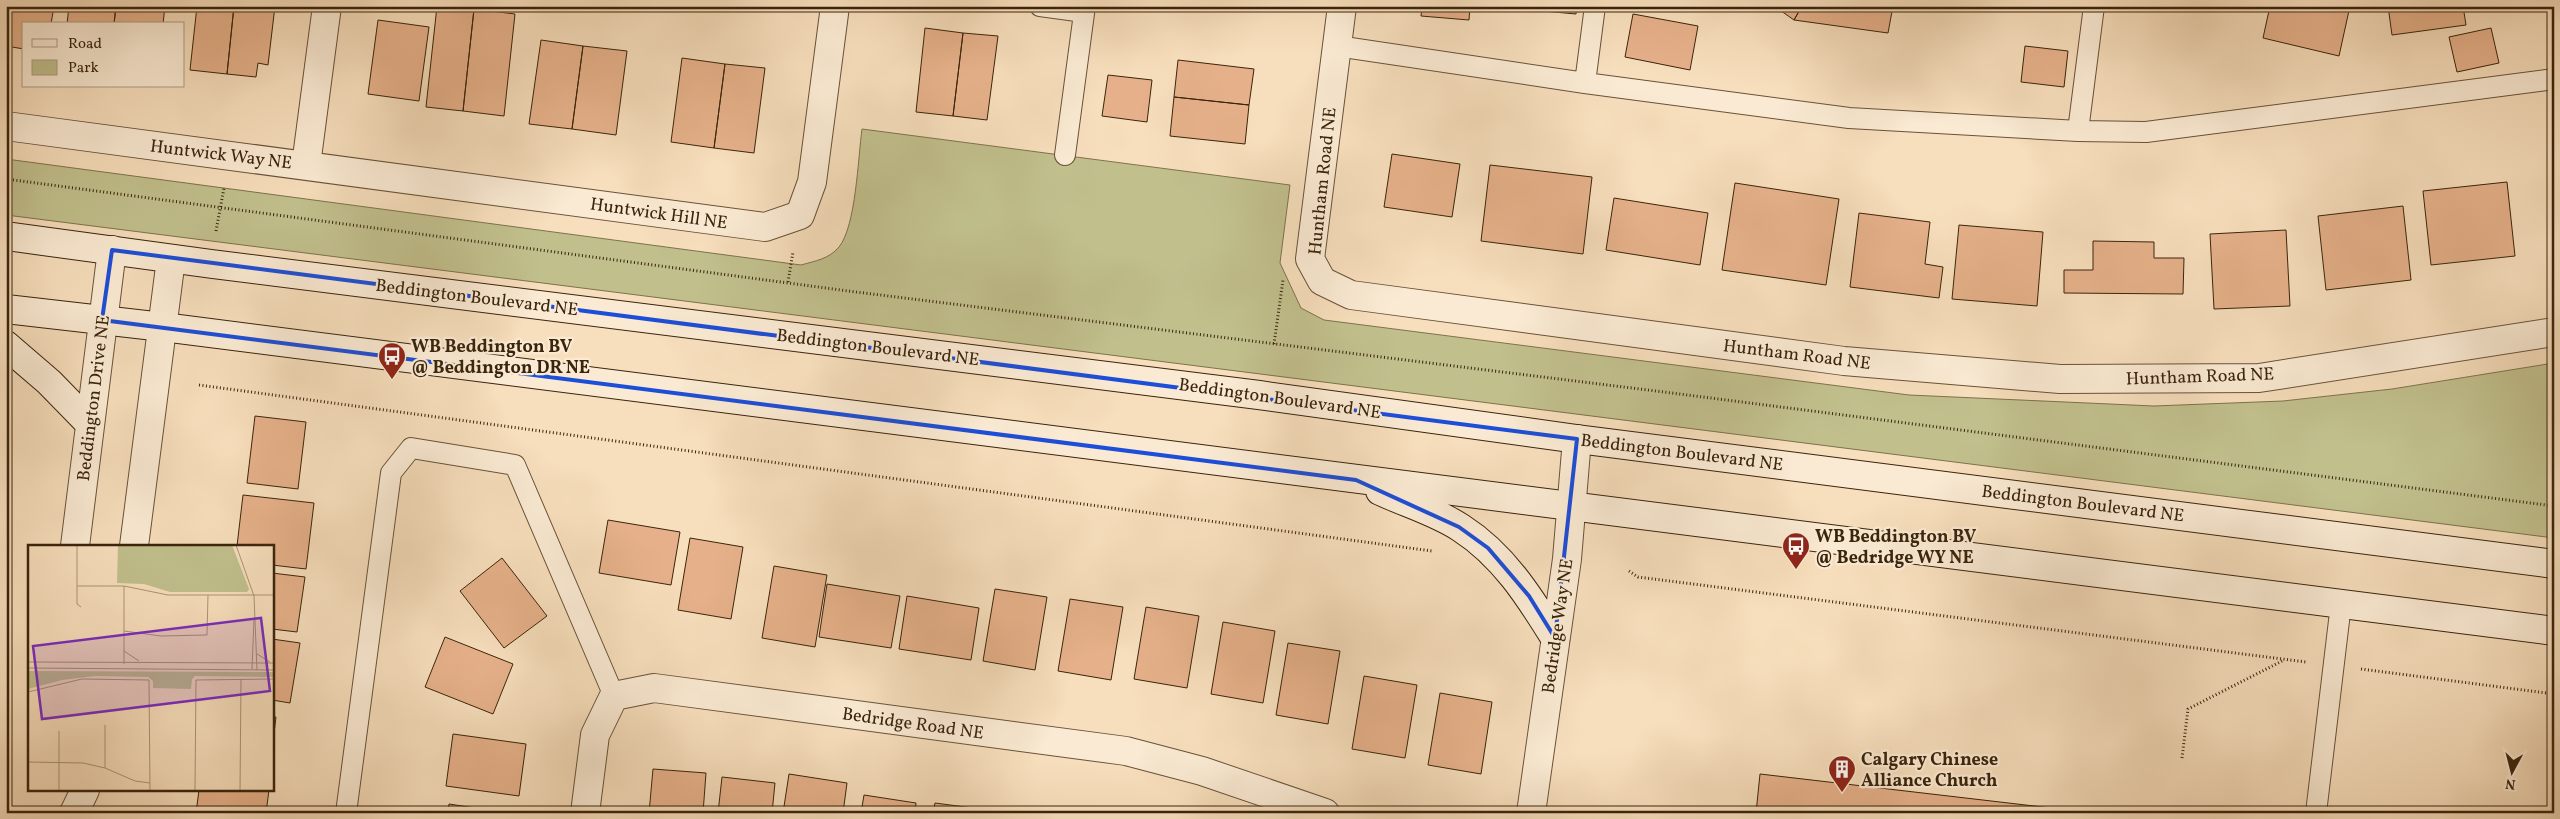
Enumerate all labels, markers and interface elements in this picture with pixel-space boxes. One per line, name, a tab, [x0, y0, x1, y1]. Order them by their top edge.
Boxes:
legend	[22, 22, 185, 88]
text: Road	[68, 34, 102, 55]
text: Park	[68, 58, 99, 79]
street label: Huntham Road NE	[1303, 106, 1344, 256]
street label: Huntwick Way NE	[148, 134, 293, 177]
street label: Huntwick Hill NE	[588, 192, 729, 237]
street label: Beddington Boulevard NE	[374, 274, 580, 323]
street label: Beddington Drive NE	[72, 314, 117, 483]
street label: Beddington Boulevard NE	[775, 324, 981, 373]
street label: Huntham Road NE	[1722, 334, 1872, 377]
place label: WB Beddington BV @ Beddington DR NE	[411, 335, 590, 381]
bus stop icon: WB Beddington BV @ Beddington DR NE	[377, 341, 407, 380]
street label: Huntham Road NE	[2125, 362, 2275, 393]
street label: Beddington Boulevard NE	[1177, 373, 1383, 426]
street label: Beddington Boulevard NE	[1579, 429, 1785, 478]
street label: Beddington Boulevard NE	[1980, 480, 2186, 529]
place label: WB Beddington BV @ Bedridge WY NE	[1815, 525, 1977, 571]
bus stop icon: WB Beddington BV @ Bedridge WY NE	[1781, 531, 1811, 570]
inset map	[28, 545, 274, 792]
street label: Bedridge Way NE	[1537, 557, 1580, 695]
street label: Bedridge Road NE	[840, 702, 985, 747]
north arrow	[2488, 746, 2538, 796]
place label: Calgary Chinese Alliance Church	[1861, 748, 1998, 794]
building icon: Calgary Chinese Alliance Church	[1827, 754, 1857, 793]
text: N	[2504, 773, 2517, 793]

